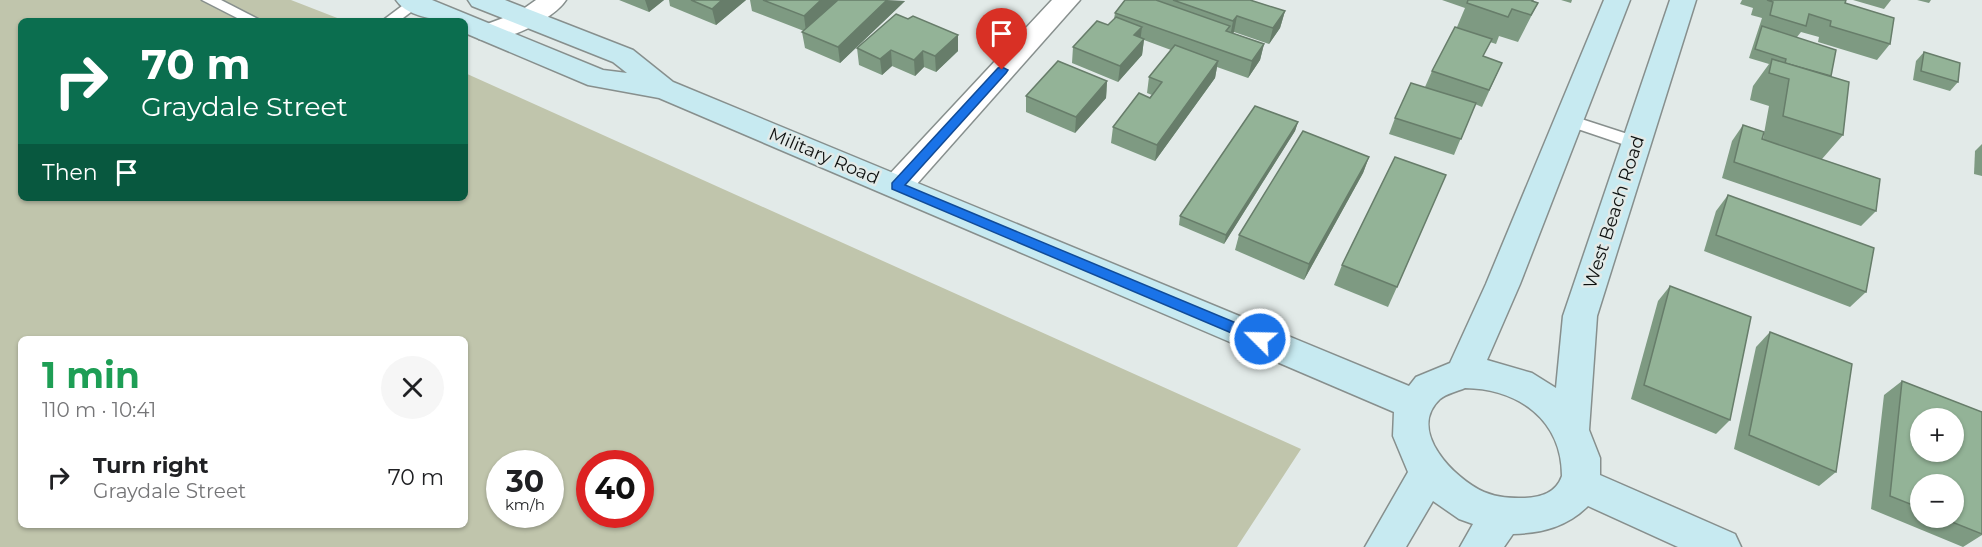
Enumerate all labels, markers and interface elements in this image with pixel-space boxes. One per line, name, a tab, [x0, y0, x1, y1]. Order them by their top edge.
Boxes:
pin	[976, 8, 1027, 70]
icon: arrive	[985, 17, 1018, 50]
text: 70 m	[141, 38, 251, 90]
icon: right	[42, 42, 120, 120]
text: Graydale Street	[141, 90, 348, 123]
street label: Military Road	[766, 123, 882, 189]
street label: West Beach Road	[1579, 133, 1649, 291]
icon: arrive	[110, 156, 143, 189]
text: Then	[42, 159, 98, 186]
position arrow	[1228, 307, 1292, 371]
text: 1 min	[42, 353, 140, 397]
button: close	[381, 356, 444, 419]
text: 110 m · 10:41	[42, 398, 156, 422]
map controls	[1910, 408, 1964, 528]
button: +	[1910, 408, 1964, 462]
speed limit sign: 40	[576, 450, 654, 528]
text: Turn right	[93, 452, 208, 479]
icon: right	[42, 461, 75, 494]
text: 30	[506, 463, 544, 500]
text: 70 m	[388, 464, 444, 491]
button: −	[1910, 474, 1964, 528]
text: Graydale Street	[93, 479, 246, 503]
text: km/h	[505, 495, 545, 514]

